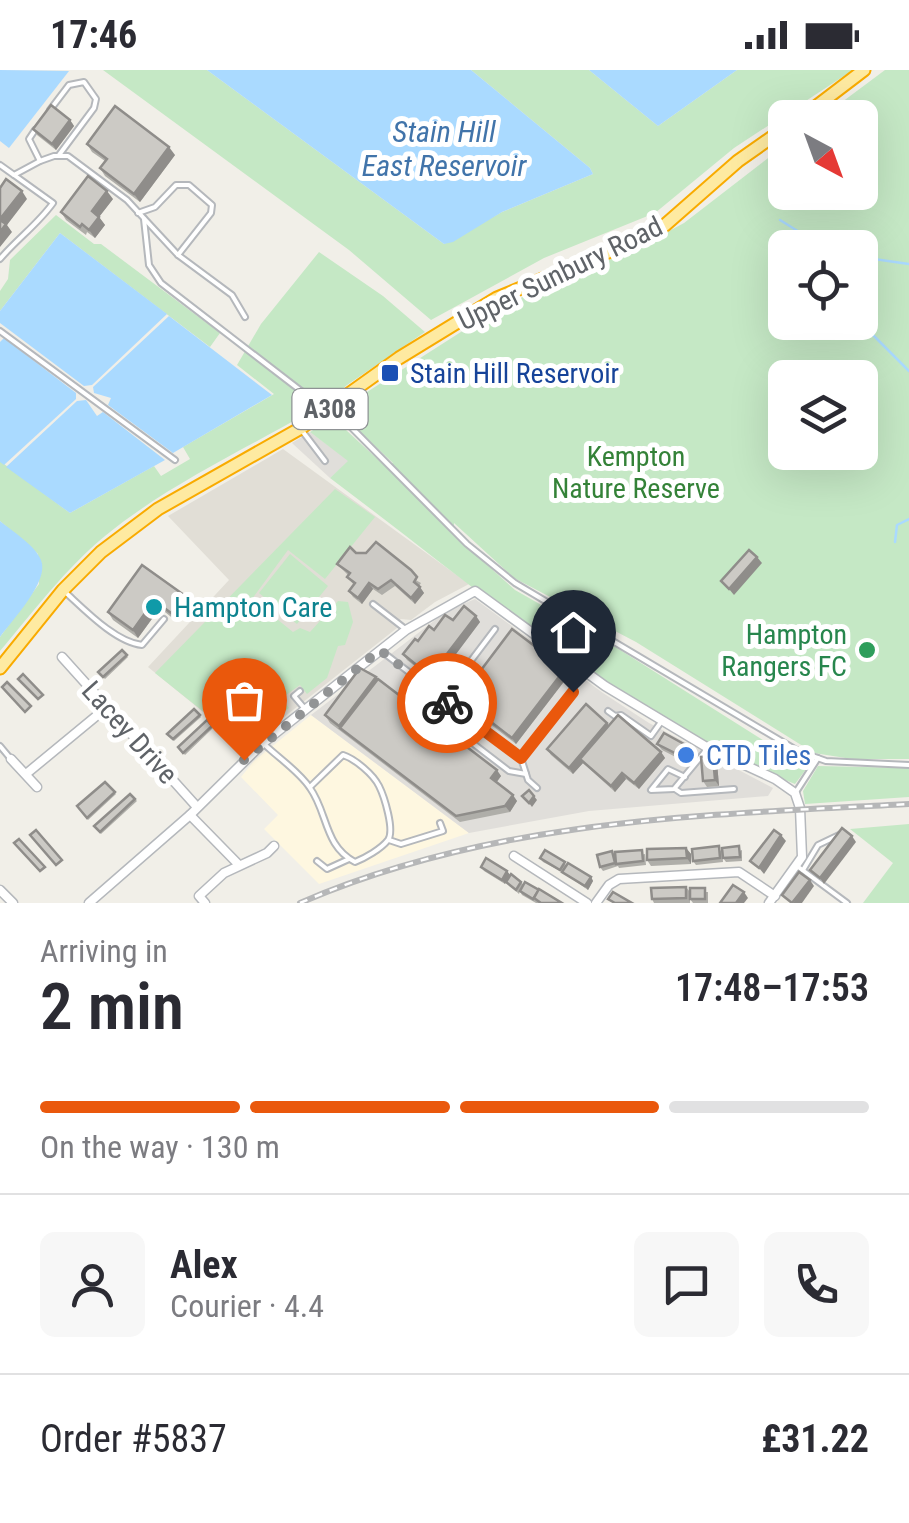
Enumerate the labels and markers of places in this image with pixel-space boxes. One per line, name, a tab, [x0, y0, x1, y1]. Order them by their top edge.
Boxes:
place label: Stain Hill Reservoir	[410, 357, 619, 390]
marker: Stain Hill Reservoir	[379, 362, 401, 384]
pin	[531, 590, 616, 693]
place label: Hampton Care	[174, 591, 332, 624]
marker: Hampton Care	[143, 596, 165, 618]
place label: Hampton Rangers FC	[721, 618, 847, 683]
marker: Hampton Rangers FC	[856, 639, 878, 661]
pin	[202, 658, 287, 761]
place label: CTD Tiles	[706, 739, 811, 772]
marker: CTD Tiles	[675, 744, 697, 766]

